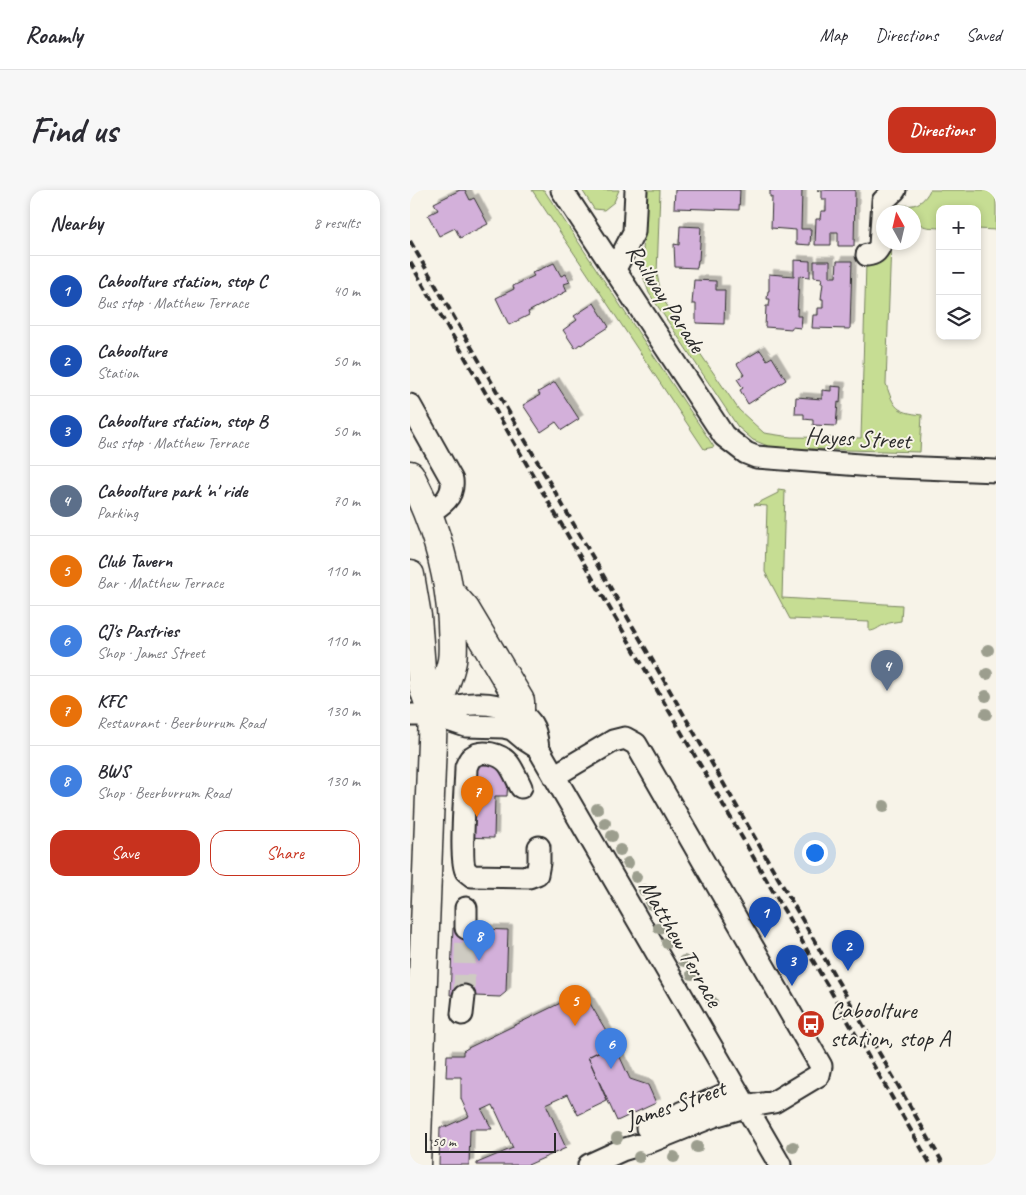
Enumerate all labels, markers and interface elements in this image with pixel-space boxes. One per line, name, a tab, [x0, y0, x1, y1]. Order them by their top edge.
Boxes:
text: Roamly	[25, 20, 82, 50]
text: Map	[820, 24, 847, 46]
text: Directions	[875, 24, 938, 46]
text: Saved	[966, 24, 1001, 46]
button: Directions	[888, 107, 996, 153]
text: Find us	[30, 108, 117, 153]
north arrow	[876, 205, 921, 250]
map controls	[936, 205, 981, 340]
button: +	[936, 205, 981, 250]
text: Nearby	[50, 210, 103, 236]
text: 8 results	[313, 213, 360, 233]
street label: Railway Parade	[620, 238, 714, 360]
button: −	[936, 250, 981, 295]
text: Caboolture station, stop C	[97, 269, 267, 293]
text: 1	[62, 281, 70, 301]
text: 40 m	[333, 281, 360, 301]
text: Bus stop · Matthew Terrace	[97, 293, 248, 313]
button: layers	[936, 295, 981, 340]
text: Caboolture	[97, 339, 167, 363]
text: 2	[62, 351, 70, 371]
text: 50 m	[333, 351, 360, 371]
text: Station	[97, 363, 139, 383]
text: Caboolture station, stop B	[97, 409, 268, 433]
street label: Hayes Street	[805, 420, 913, 456]
text: 3	[62, 421, 70, 441]
text: 50 m	[333, 421, 360, 441]
text: Bus stop · Matthew Terrace	[97, 433, 248, 453]
text: Caboolture park 'n' ride	[97, 479, 247, 503]
text: 4	[62, 491, 70, 511]
text: 70 m	[333, 491, 360, 511]
text: Parking	[97, 503, 138, 523]
text: Club Tavern	[97, 549, 172, 573]
text: 5	[63, 561, 69, 581]
text: 110 m	[326, 561, 360, 581]
text: Bar · Matthew Terrace	[97, 573, 223, 593]
text: CJ's Pastries	[97, 619, 179, 643]
text: 6	[62, 631, 70, 651]
text: 110 m	[326, 631, 360, 651]
text: Shop · James Street	[97, 643, 205, 663]
pin: 4	[871, 650, 903, 691]
text: KFC	[97, 689, 125, 713]
text: 7	[62, 701, 70, 721]
text: 130 m	[326, 701, 360, 721]
text: Restaurant · Beerburrum Road	[97, 713, 265, 733]
text: BWS	[97, 759, 129, 783]
text: 8	[62, 771, 70, 791]
text: 130 m	[326, 771, 360, 791]
pin: 7	[461, 776, 493, 817]
text: Shop · Beerburrum Road	[97, 783, 230, 803]
button: Save	[50, 830, 200, 876]
button: Share	[210, 830, 360, 876]
your location	[802, 840, 828, 866]
street label: Matthew Terrace	[633, 874, 731, 1014]
pin: 1	[749, 897, 781, 938]
pin: 8	[463, 920, 495, 961]
pin: 2	[832, 930, 864, 971]
pin: 3	[776, 945, 808, 986]
pin: 5	[559, 985, 591, 1026]
place label: Caboolture station, stop A	[830, 995, 951, 1053]
bus stop icon: Caboolture station, stop A	[796, 1009, 826, 1039]
pin: 6	[595, 1028, 627, 1069]
street label: James Street	[620, 1072, 731, 1136]
scale bar	[425, 1130, 556, 1153]
text: 50 m	[432, 1133, 456, 1150]

